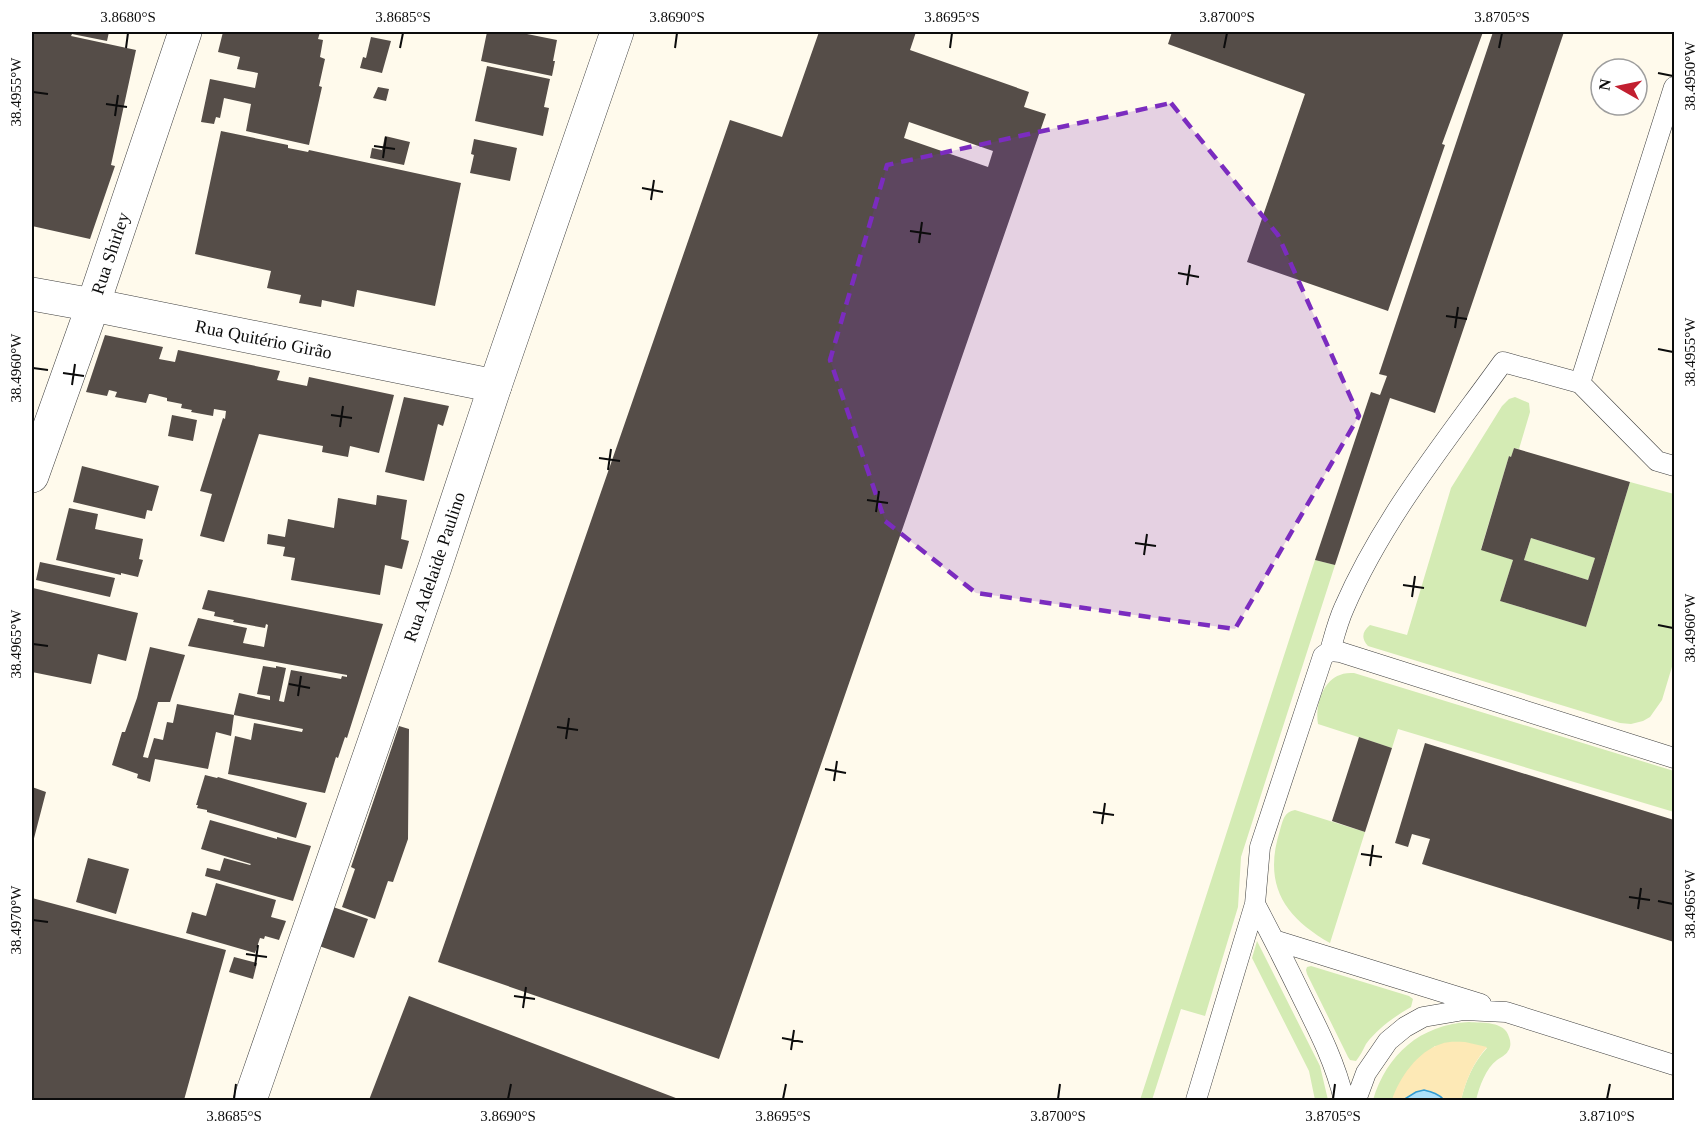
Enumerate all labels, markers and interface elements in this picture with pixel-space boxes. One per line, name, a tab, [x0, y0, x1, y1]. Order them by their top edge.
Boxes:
text: 3.8680°S	[100, 9, 156, 25]
text: 3.8685°S	[375, 9, 431, 25]
text: 3.8690°S	[649, 9, 705, 25]
text: 3.8695°S	[924, 9, 980, 25]
text: 3.8700°S	[1199, 9, 1255, 25]
text: 3.8705°S	[1474, 9, 1530, 25]
text: 38.4950°W	[1682, 41, 1698, 110]
text: 38.4955°W	[8, 57, 24, 126]
north arrow	[1589, 57, 1649, 117]
text: N	[1595, 77, 1614, 92]
street label: Rua Shirley	[87, 210, 134, 297]
street label: Rua Quitério Girão	[193, 316, 334, 363]
text: 38.4955°W	[1682, 317, 1698, 386]
text: 38.4960°W	[8, 333, 24, 402]
street label: Rua Adelaide Paulino	[400, 489, 469, 645]
text: 38.4960°W	[1682, 593, 1698, 662]
text: 38.4965°W	[8, 609, 24, 678]
text: 38.4965°W	[1682, 869, 1698, 938]
text: 38.4970°W	[8, 885, 24, 954]
text: 3.8685°S	[206, 1108, 262, 1124]
text: 3.8690°S	[480, 1108, 536, 1124]
text: 3.8695°S	[755, 1108, 811, 1124]
text: 3.8700°S	[1030, 1108, 1086, 1124]
text: 3.8705°S	[1305, 1108, 1361, 1124]
text: 3.8710°S	[1579, 1108, 1635, 1124]

